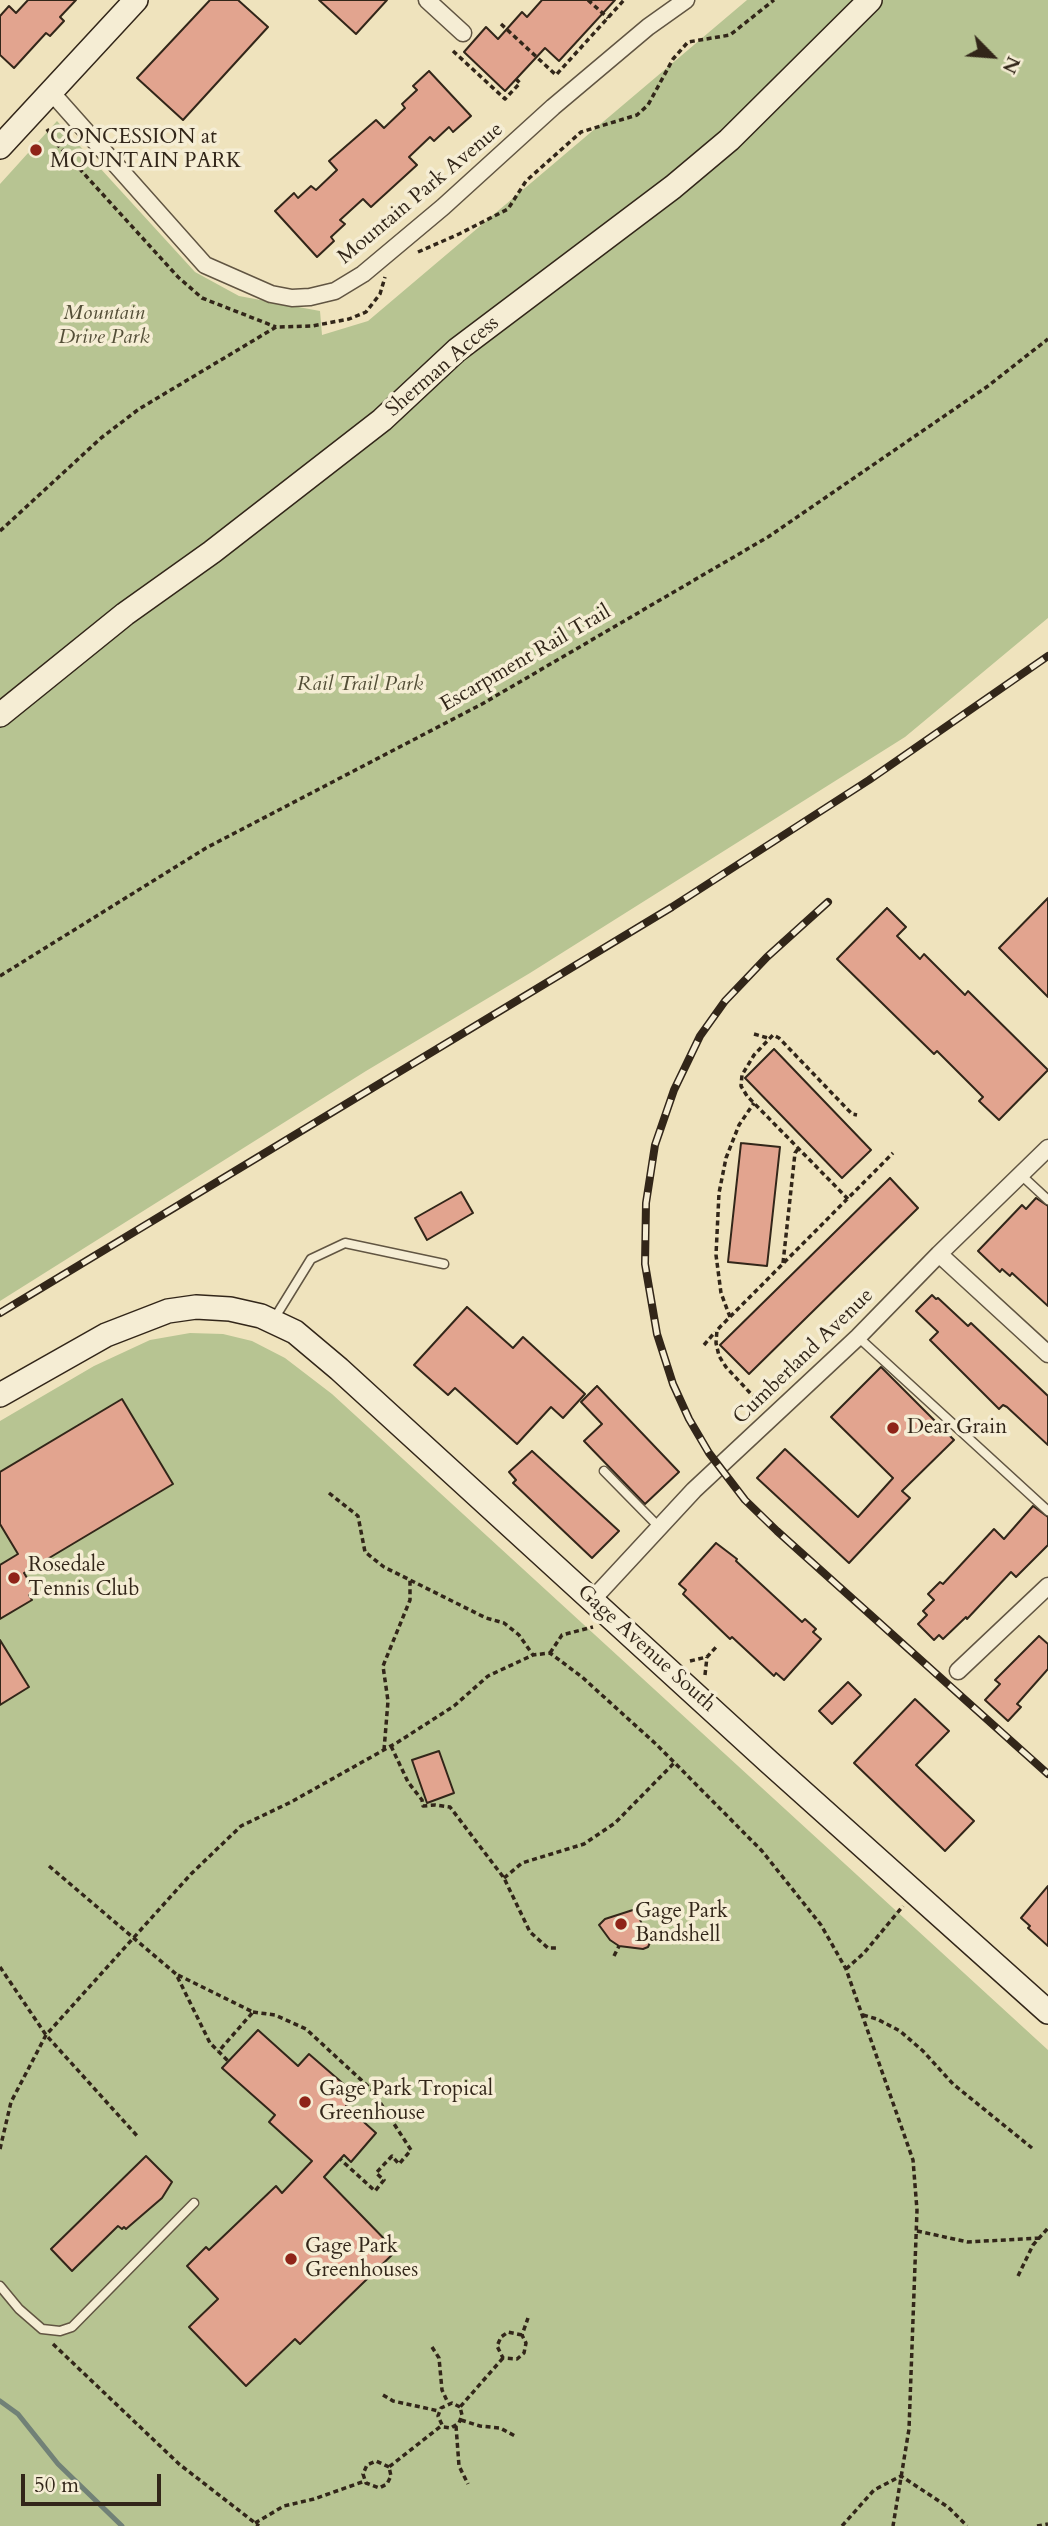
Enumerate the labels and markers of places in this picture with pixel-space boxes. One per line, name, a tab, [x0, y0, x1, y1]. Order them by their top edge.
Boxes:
place label: CONCESSION at MOUNTAIN PARK	[50, 125, 242, 175]
marker: CONCESSION at MOUNTAIN PARK	[28, 142, 44, 158]
place label: Dear Grain	[907, 1415, 1007, 1441]
marker: Dear Grain	[885, 1420, 901, 1436]
place label: Rosedale Tennis Club	[28, 1553, 140, 1603]
marker: Rosedale Tennis Club	[6, 1570, 22, 1586]
place label: Gage Park Bandshell	[635, 1899, 728, 1949]
marker: Gage Park Bandshell	[613, 1916, 629, 1932]
place label: Gage Park Tropical Greenhouse	[319, 2077, 493, 2127]
marker: Gage Park Tropical Greenhouse	[297, 2094, 313, 2110]
place label: Gage Park Greenhouses	[305, 2234, 418, 2284]
marker: Gage Park Greenhouses	[283, 2251, 299, 2267]

